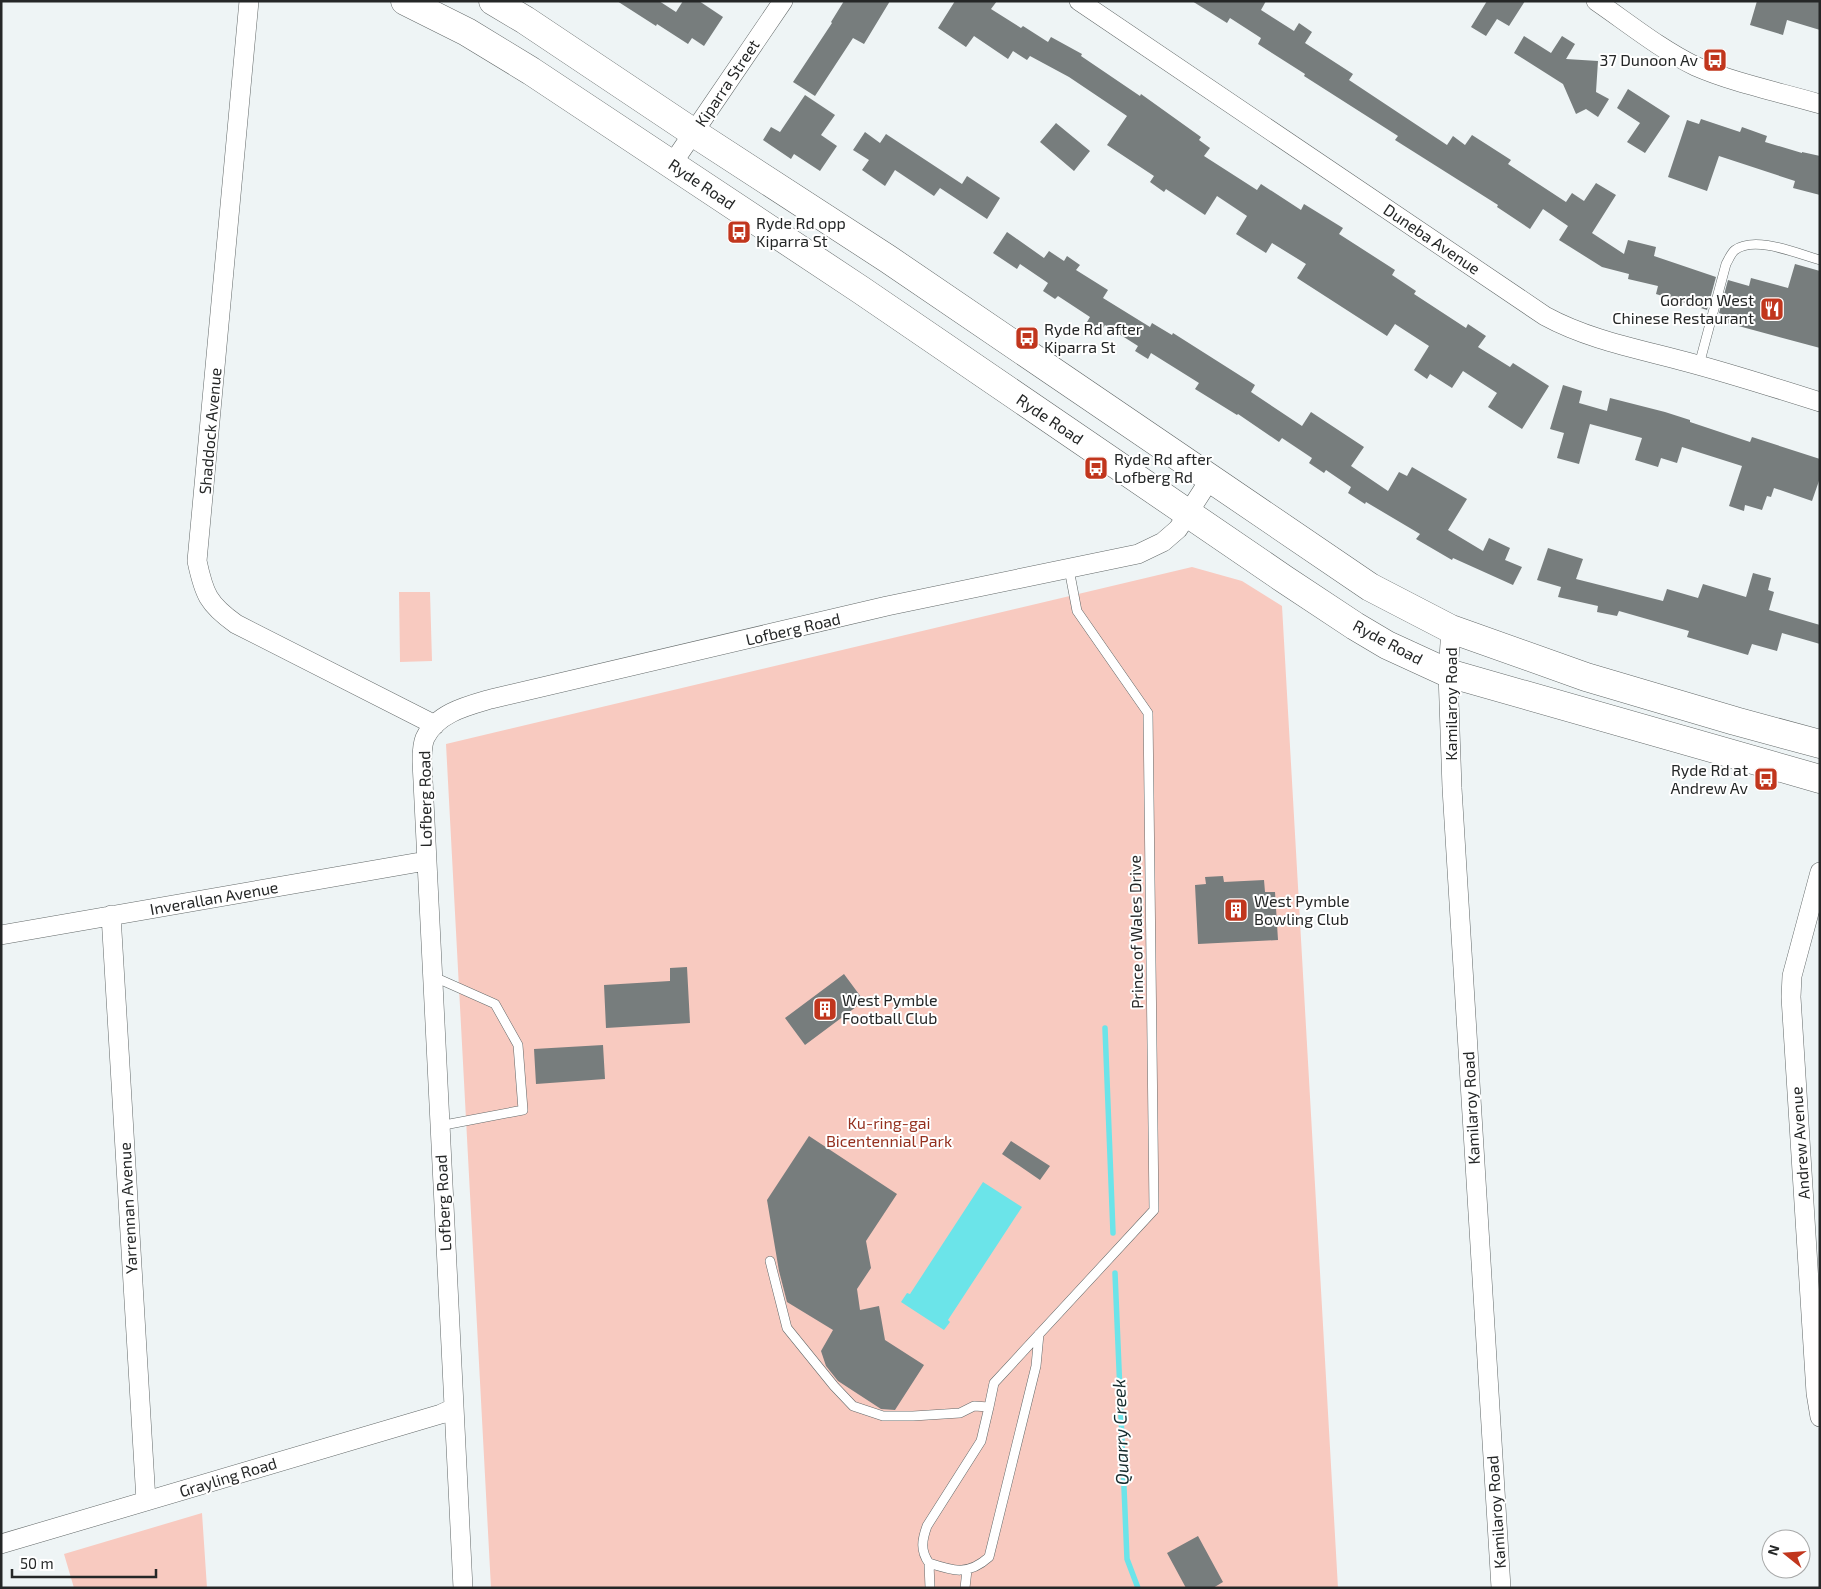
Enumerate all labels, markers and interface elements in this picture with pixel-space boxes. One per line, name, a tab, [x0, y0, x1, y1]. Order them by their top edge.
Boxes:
street label: Kiparra Street	[690, 35, 763, 130]
bus stop icon: 37 Dunoon Av	[1702, 47, 1728, 73]
place label: 37 Dunoon Av	[1600, 50, 1699, 69]
street label: Ryde Road	[665, 154, 739, 213]
street label: Duneba Avenue	[1380, 199, 1484, 278]
place label: Ryde Rd opp Kiparra St	[756, 213, 846, 250]
bus stop icon: Ryde Rd opp Kiparra St	[726, 219, 752, 245]
place label: Gordon West Chinese Restaurant	[1612, 290, 1754, 327]
restaurant icon: Gordon West Chinese Restaurant	[1759, 296, 1785, 322]
place label: Ryde Rd after Kiparra St	[1044, 319, 1143, 356]
bus stop icon: Ryde Rd after Kiparra St	[1014, 325, 1040, 351]
street label: Shaddock Avenue	[194, 367, 225, 495]
street label: Ryde Road	[1013, 389, 1087, 448]
place label: Ryde Rd after Lofberg Rd	[1114, 449, 1213, 486]
bus stop icon: Ryde Rd after Lofberg Rd	[1083, 455, 1109, 481]
street label: Lofberg Road	[744, 608, 842, 649]
street label: Ryde Road	[1350, 615, 1426, 668]
street label: Kamilaroy Road	[1441, 647, 1460, 761]
street label: Lofberg Road	[414, 750, 435, 848]
place label: Ryde Rd at Andrew Av	[1671, 760, 1749, 797]
bus stop icon: Ryde Rd at Andrew Av	[1753, 766, 1779, 792]
street label: Prince of Wales Drive	[1125, 855, 1146, 1009]
street label: Inverallan Avenue	[148, 877, 280, 918]
place label: West Pymble Bowling Club	[1254, 891, 1350, 928]
building icon: West Pymble Bowling Club	[1223, 897, 1249, 923]
place label: West Pymble Football Club	[842, 990, 938, 1027]
building icon: West Pymble Football Club	[812, 996, 838, 1022]
street label: Kamilaroy Road	[1458, 1051, 1483, 1165]
street label: Andrew Avenue	[1786, 1086, 1813, 1200]
park label: Ku-ring-gai Bicentennial Park	[826, 1113, 952, 1150]
street label: Yarrennan Avenue	[115, 1142, 140, 1274]
street label: Lofberg Road	[430, 1154, 455, 1252]
water label: Quarry Creek	[1107, 1378, 1133, 1486]
street label: Grayling Road	[177, 1453, 279, 1500]
street label: Kamilaroy Road	[1482, 1455, 1509, 1569]
north arrow	[1761, 1529, 1811, 1579]
text: N	[1763, 1543, 1783, 1557]
scale bar	[12, 1546, 156, 1578]
text: 50 m	[20, 1554, 54, 1572]

